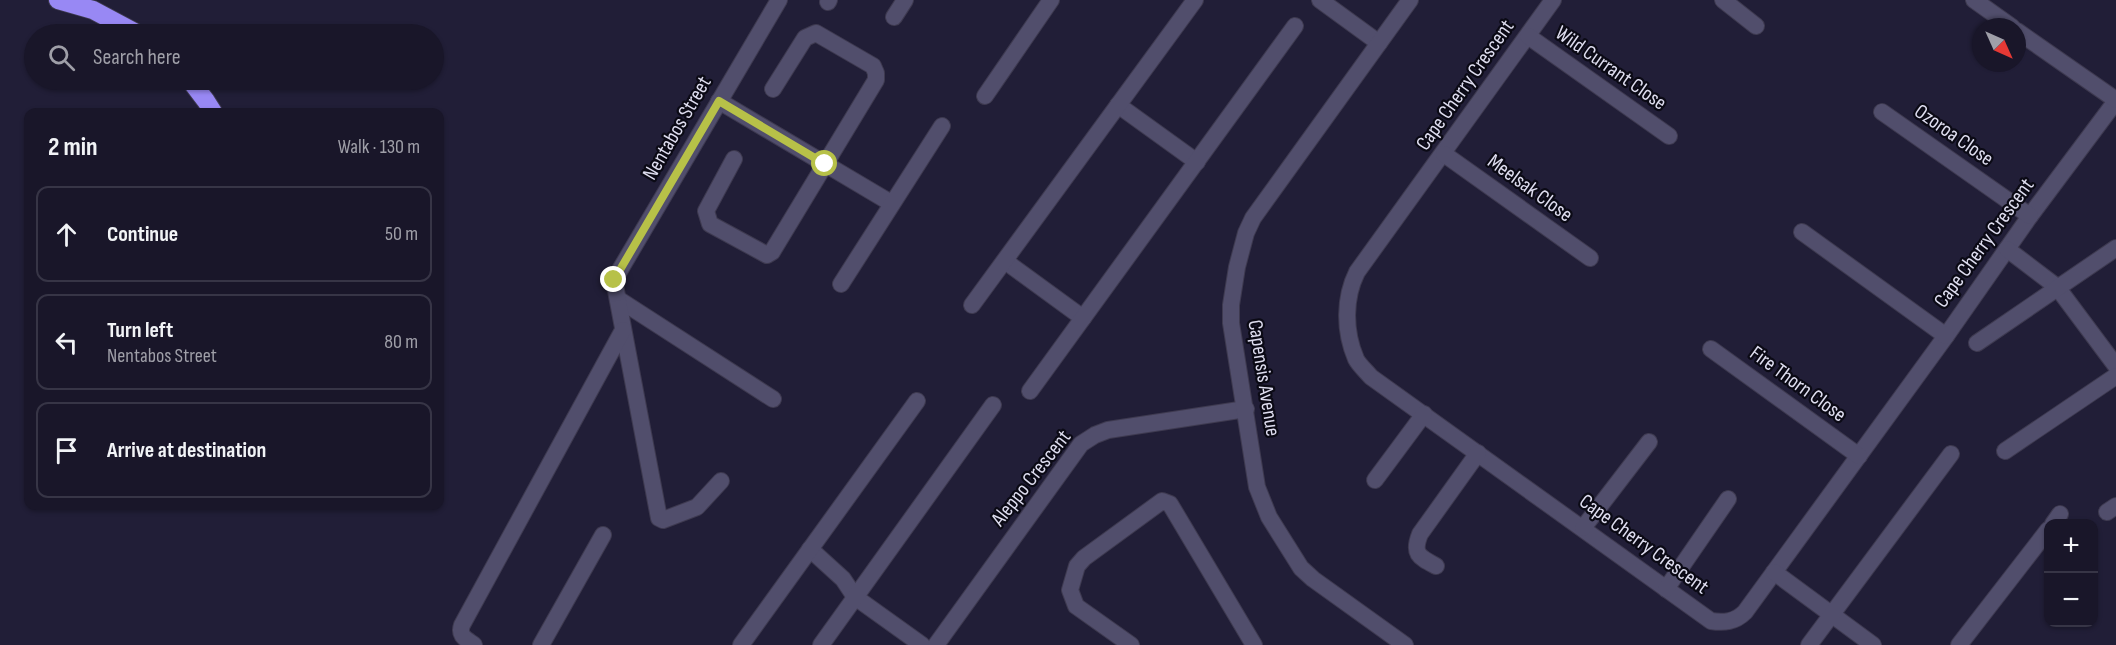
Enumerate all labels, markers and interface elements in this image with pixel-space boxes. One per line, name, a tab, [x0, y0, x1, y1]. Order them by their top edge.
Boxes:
street label: Cape Cherry Crescent	[1411, 15, 1519, 155]
north arrow	[1972, 18, 2026, 72]
street label: Wild Currant Close	[1551, 20, 1671, 116]
search box	[24, 24, 444, 90]
icon: search	[45, 41, 78, 74]
text: Search here	[93, 44, 180, 71]
street label: Nentabos Street	[637, 72, 717, 184]
street label: Ozoroa Close	[1910, 99, 1998, 171]
text: 2 min	[48, 132, 98, 163]
text: Walk · 130 m	[338, 135, 420, 159]
street label: Meelsak Close	[1483, 149, 1577, 227]
route start	[811, 150, 837, 176]
street label: Cape Cherry Crescent	[1929, 173, 2039, 313]
icon: ahead	[50, 218, 83, 251]
text: Continue	[107, 221, 178, 248]
text: 50 m	[385, 222, 418, 246]
route end	[600, 266, 626, 292]
text: Turn left	[107, 317, 173, 344]
street label: Capensis Avenue	[1242, 318, 1286, 438]
icon: left	[50, 326, 83, 359]
text: 80 m	[384, 330, 418, 354]
street label: Fire Thorn Close	[1745, 341, 1851, 427]
text: Nentabos Street	[107, 344, 217, 368]
street label: Aleppo Crescent	[985, 425, 1076, 532]
icon: arrive	[50, 434, 83, 467]
text: Arrive at destination	[107, 437, 266, 464]
street label: Cape Cherry Crescent	[1574, 489, 1714, 599]
map controls	[2044, 519, 2098, 627]
button: +	[2044, 519, 2098, 573]
button: −	[2044, 573, 2098, 627]

